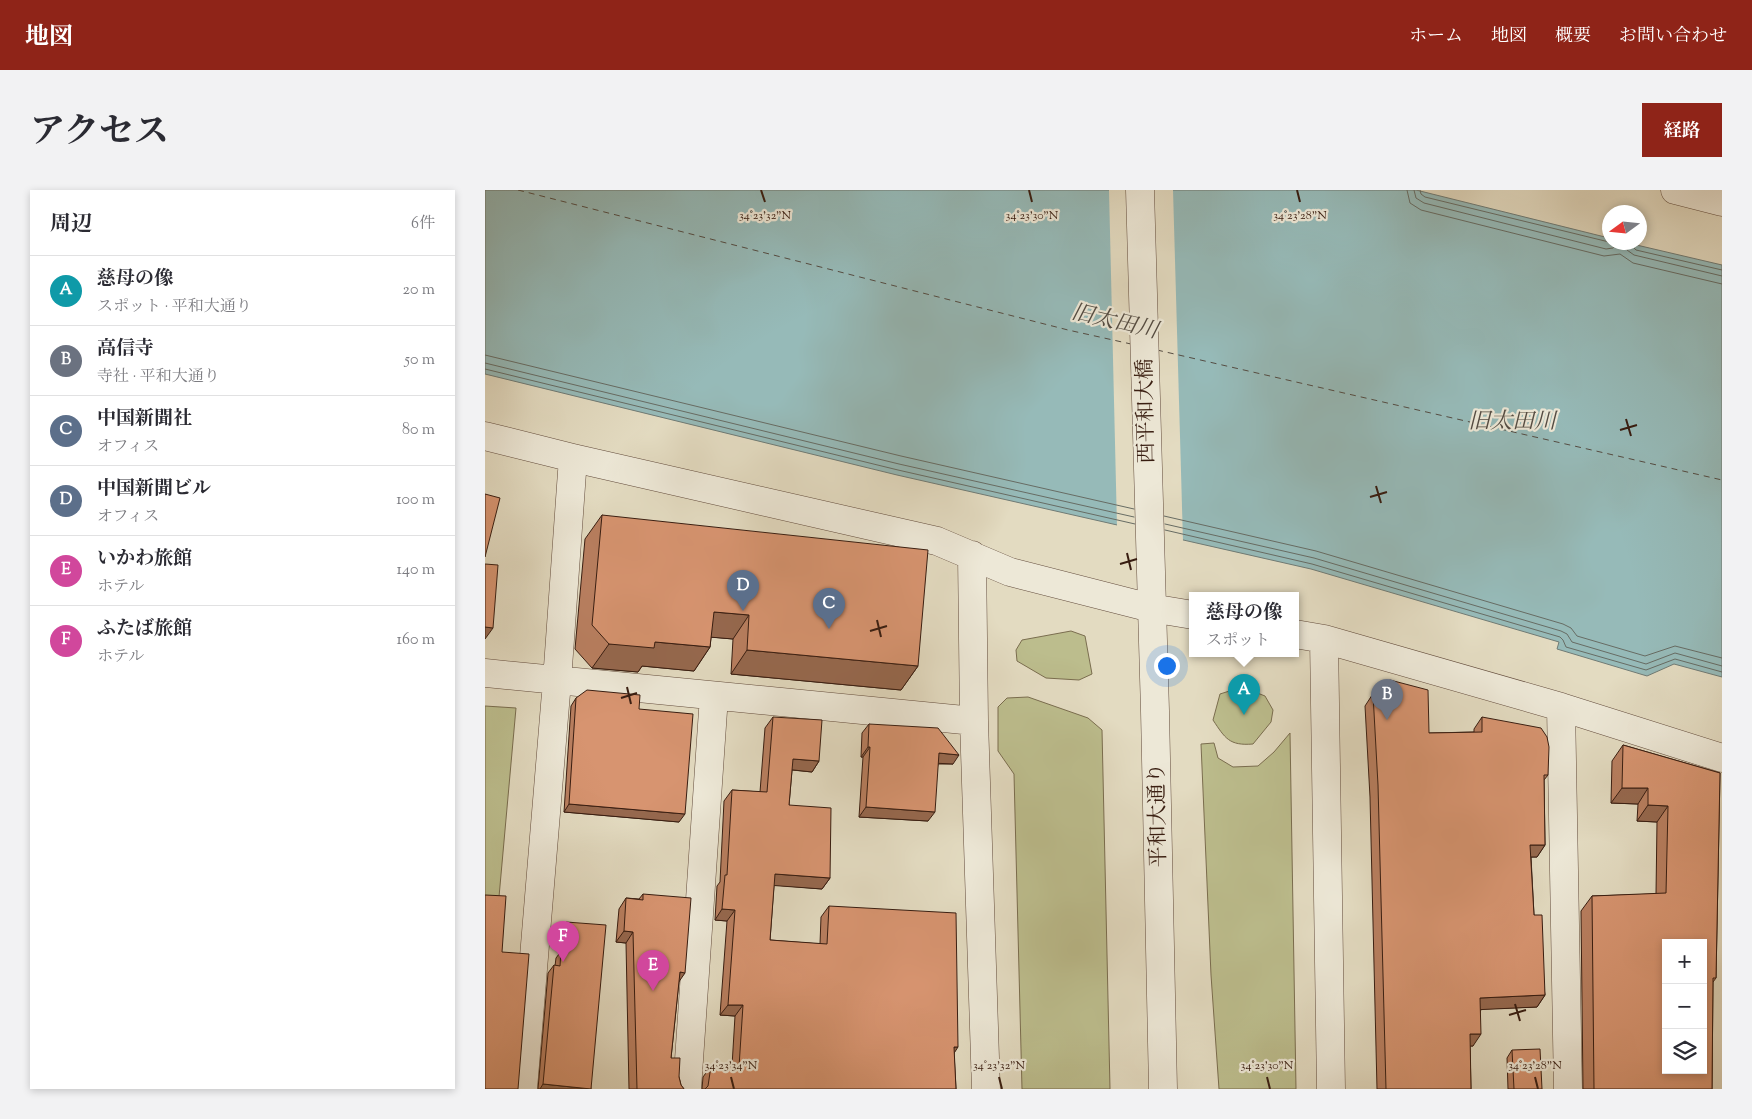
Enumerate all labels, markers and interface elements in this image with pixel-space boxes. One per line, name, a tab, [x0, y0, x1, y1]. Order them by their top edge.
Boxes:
text: 地図	[25, 21, 73, 55]
text: ホーム	[1409, 24, 1463, 50]
text: 地図	[1491, 24, 1527, 50]
text: 概要	[1555, 24, 1591, 50]
text: お問い合わせ	[1619, 24, 1727, 50]
button: 経路	[1642, 103, 1722, 157]
text: アクセス	[30, 108, 169, 159]
north arrow	[1602, 205, 1647, 250]
text: 34°23'32"N	[739, 207, 792, 225]
text: 34°23'30"N	[1006, 207, 1059, 225]
text: 34°23'28"N	[1273, 207, 1327, 225]
text: 周辺	[50, 210, 92, 240]
text: 6件	[411, 213, 435, 236]
text: 慈母の像	[97, 266, 173, 293]
text: A	[60, 279, 73, 302]
text: 20 m	[402, 279, 435, 302]
text: スポット · 平和大通り	[97, 296, 252, 319]
water label: 旧太田川	[1068, 297, 1163, 349]
text: 高信寺	[97, 336, 154, 363]
text: B	[61, 349, 71, 372]
text: 50 m	[404, 349, 435, 372]
street label: 西平和大橋	[1131, 358, 1163, 464]
text: 寺社 · 平和大通り	[97, 366, 220, 389]
text: 中国新聞社	[97, 406, 192, 433]
water label: 旧太田川	[1468, 407, 1558, 439]
text: C	[60, 419, 72, 442]
text: 80 m	[402, 419, 435, 442]
text: オフィス	[97, 436, 159, 459]
text: 中国新聞ビル	[97, 476, 211, 503]
text: D	[60, 489, 72, 512]
text: 100 m	[396, 489, 435, 512]
text: オフィス	[97, 506, 159, 529]
text: いかわ旅館	[97, 546, 192, 573]
text: E	[61, 559, 71, 582]
text: 140 m	[397, 559, 435, 582]
pin: D	[727, 570, 759, 611]
text: ホテル	[97, 576, 144, 599]
pin: C	[813, 588, 845, 629]
popup	[1189, 592, 1299, 657]
text: 慈母の像	[1206, 600, 1282, 627]
text: ふたば旅館	[97, 616, 192, 643]
text: F	[62, 629, 70, 652]
text: 160 m	[397, 629, 435, 652]
text: スポット	[1206, 630, 1270, 653]
text: ホテル	[97, 646, 144, 669]
your location	[1154, 653, 1180, 679]
pin: A	[1228, 674, 1260, 715]
pin: B	[1371, 679, 1403, 720]
street label: 平和大通り	[1143, 762, 1175, 868]
pin: F	[547, 921, 579, 962]
map controls	[1662, 939, 1707, 1074]
button: +	[1662, 939, 1707, 984]
pin: E	[637, 950, 669, 991]
button: −	[1662, 984, 1707, 1029]
button: layers	[1662, 1029, 1707, 1074]
text: 34°23'34"N	[705, 1057, 758, 1075]
text: 34°23'32"N	[973, 1057, 1026, 1075]
text: 34°23'30"N	[1241, 1057, 1294, 1075]
text: 34°23'28"N	[1508, 1057, 1562, 1075]

